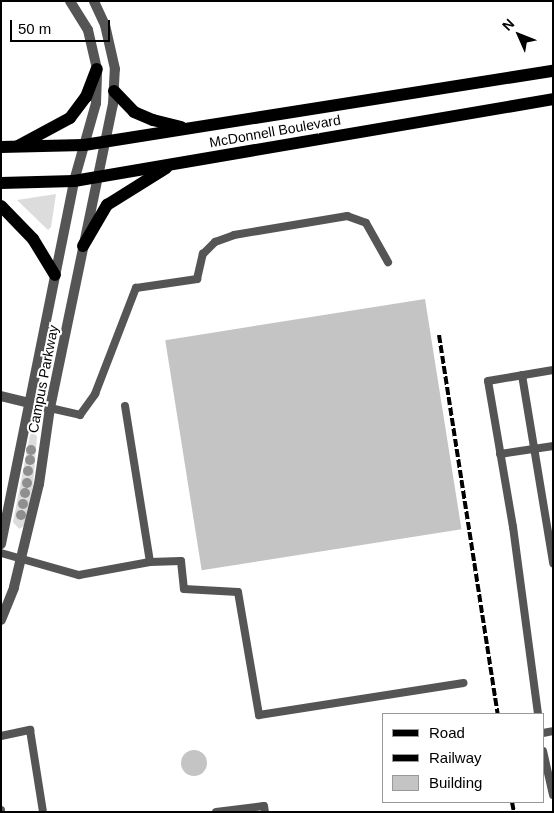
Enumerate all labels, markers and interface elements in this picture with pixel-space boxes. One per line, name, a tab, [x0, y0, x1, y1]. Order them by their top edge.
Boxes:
scale bar	[12, 10, 112, 42]
north arrow	[494, 10, 544, 60]
text: N	[499, 15, 517, 34]
text: 50 m	[18, 20, 51, 37]
street label: McDonnell Boulevard	[208, 111, 342, 151]
street label: Campus Parkway	[24, 324, 62, 434]
legend	[382, 713, 544, 803]
text: Road	[429, 724, 465, 741]
text: Railway	[429, 749, 482, 766]
text: Building	[429, 774, 482, 791]

